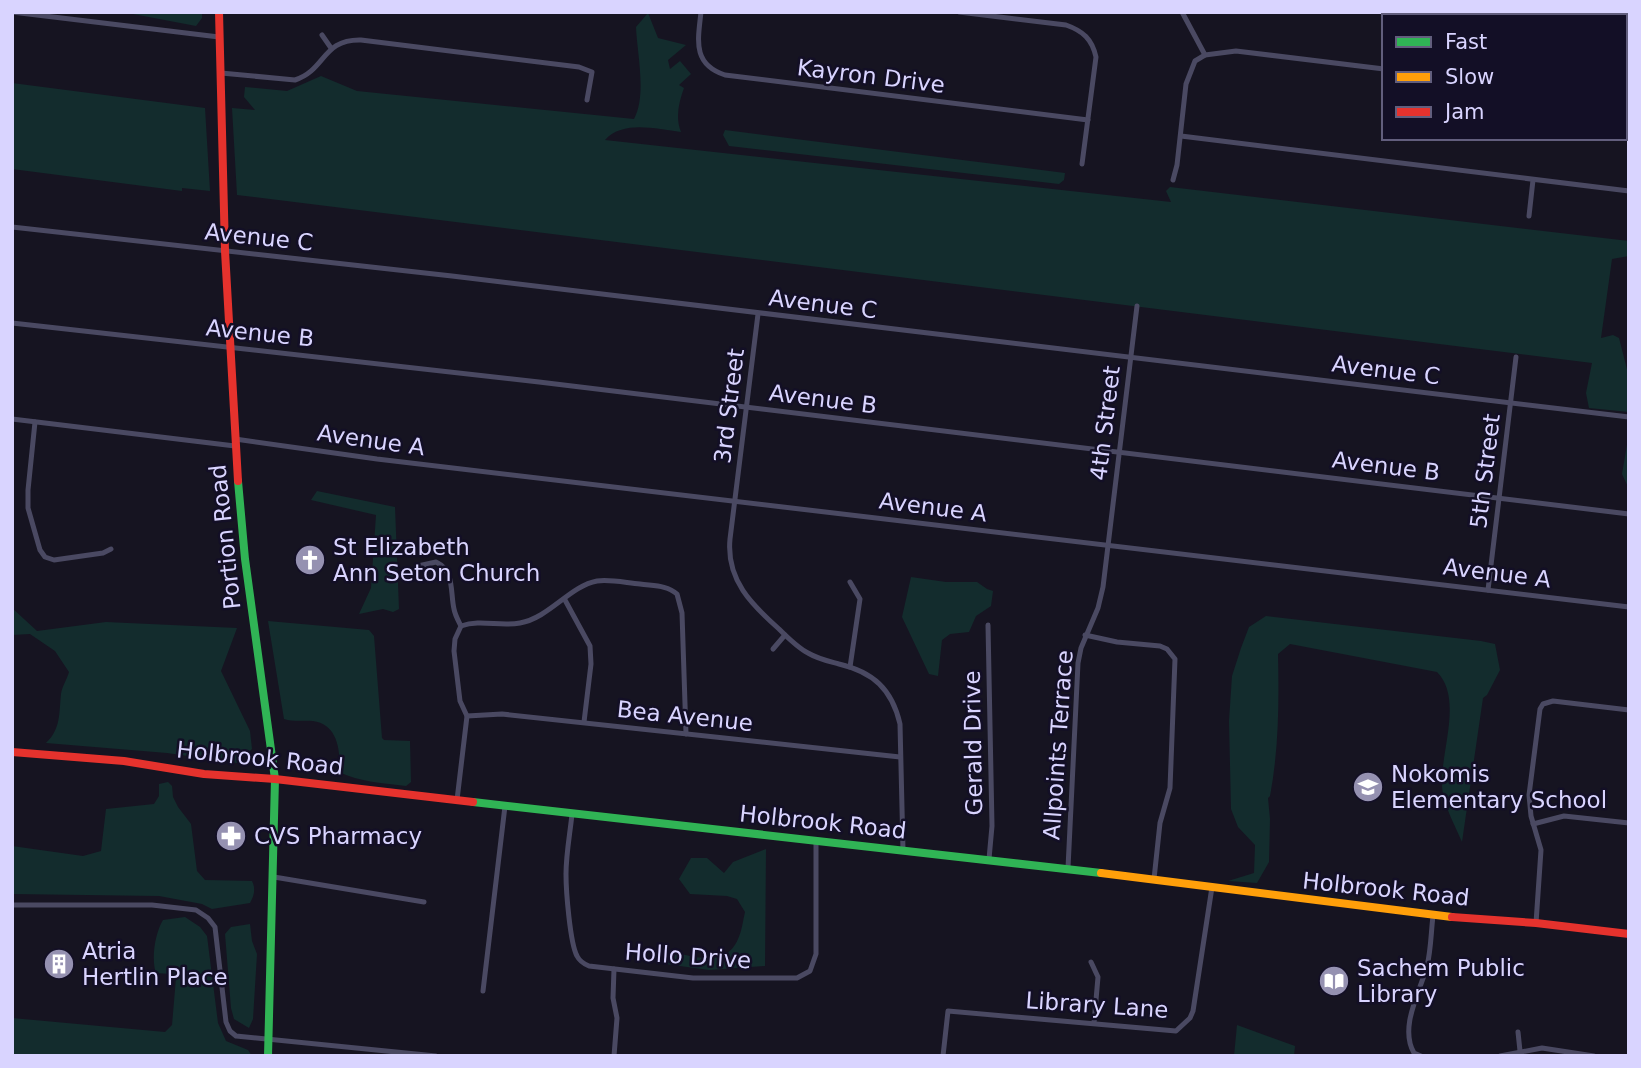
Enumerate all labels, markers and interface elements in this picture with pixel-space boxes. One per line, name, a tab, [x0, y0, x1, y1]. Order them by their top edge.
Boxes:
legend	[1382, 14, 1627, 140]
text: Fast	[1445, 30, 1487, 54]
street label: Kayron Drive	[796, 54, 946, 98]
text: Slow	[1445, 65, 1494, 89]
text: Jam	[1443, 100, 1485, 124]
street label: Avenue C	[204, 218, 314, 256]
street label: Avenue C	[767, 284, 879, 324]
street label: Avenue B	[205, 314, 315, 352]
street label: 3rd Street	[709, 347, 749, 465]
street label: Avenue C	[1330, 350, 1442, 390]
street label: 4th Street	[1085, 364, 1125, 482]
street label: Avenue B	[768, 379, 878, 419]
street label: 5th Street	[1465, 412, 1505, 530]
street label: Avenue A	[315, 420, 427, 460]
street label: Avenue B	[1331, 446, 1441, 486]
street label: Portion Road	[204, 463, 246, 611]
street label: Avenue A	[878, 487, 989, 527]
place label: St Elizabeth Ann Seton Church	[333, 534, 540, 586]
church icon: St Elizabeth Ann Seton Church	[293, 543, 327, 577]
street label: Avenue A	[1442, 553, 1553, 593]
street label: Allpoints Terrace	[1038, 649, 1078, 841]
street label: Gerald Drive	[959, 670, 987, 816]
street label: Bea Avenue	[616, 696, 754, 736]
street label: Holbrook Road	[175, 736, 345, 780]
place label: Nokomis Elementary School	[1391, 761, 1607, 813]
school or university icon: Nokomis Elementary School	[1351, 770, 1385, 804]
street label: Holbrook Road	[738, 800, 908, 844]
pharmacy icon: CVS Pharmacy	[214, 819, 248, 853]
place label: CVS Pharmacy	[254, 823, 422, 849]
street label: Holbrook Road	[1301, 867, 1471, 911]
place label: Atria Hertlin Place	[82, 938, 228, 990]
street label: Hollo Drive	[624, 939, 752, 973]
building icon: Atria Hertlin Place	[42, 947, 76, 981]
place label: Sachem Public Library	[1357, 955, 1525, 1007]
library icon: Sachem Public Library	[1317, 964, 1351, 998]
street label: Library Lane	[1025, 987, 1169, 1023]

